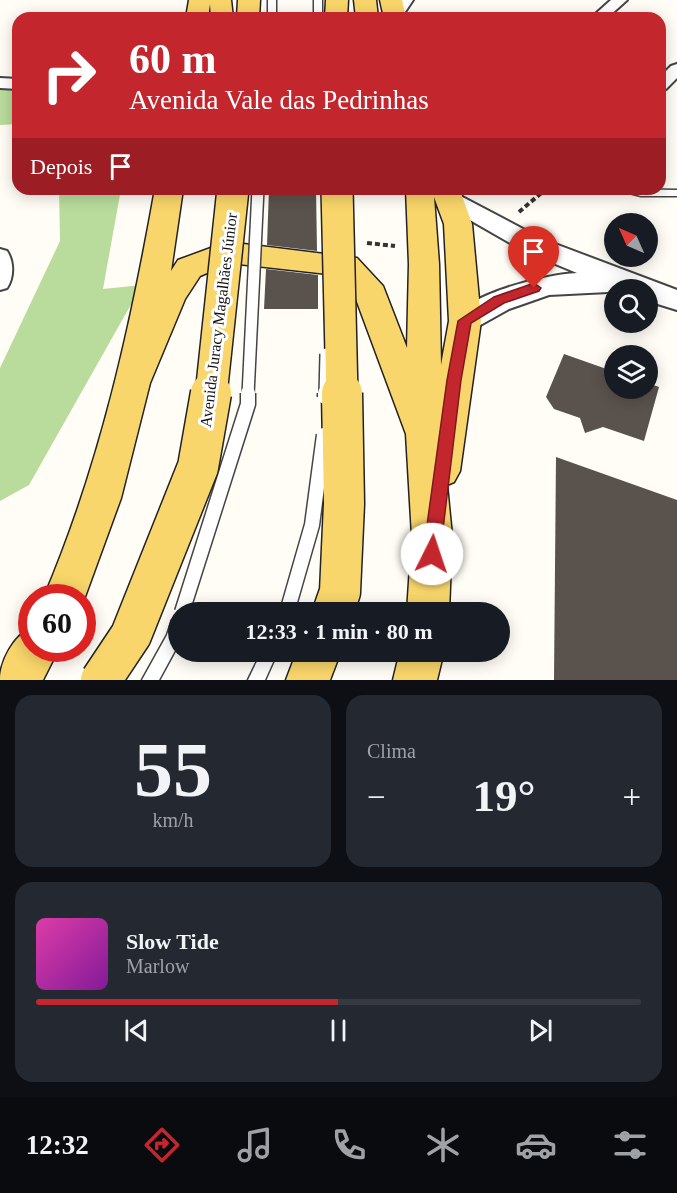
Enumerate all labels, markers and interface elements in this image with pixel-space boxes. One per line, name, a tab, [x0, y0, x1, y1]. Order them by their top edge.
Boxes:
icon: right	[30, 36, 108, 114]
text: 60 m	[129, 36, 217, 82]
text: Avenida Vale das Pedrinhas	[129, 85, 429, 115]
icon: arrive	[104, 150, 137, 183]
text: Depois	[30, 154, 92, 179]
street label: Avenida Juracy Magalhães Júnior	[197, 211, 241, 428]
north arrow	[604, 213, 658, 267]
map controls	[604, 213, 658, 399]
pin	[508, 226, 559, 288]
icon: arrive	[517, 235, 550, 268]
button: search	[604, 279, 658, 333]
button: layers	[604, 345, 658, 399]
position arrow	[400, 522, 464, 586]
speed limit sign: 60	[18, 584, 96, 662]
text: 12:33 · 1 min · 80 m	[246, 619, 433, 644]
text: 55	[134, 726, 212, 813]
text: Clima	[367, 740, 416, 762]
text: 19°	[473, 771, 536, 821]
text: −	[367, 779, 386, 815]
text: +	[622, 779, 641, 815]
text: km/h	[152, 809, 194, 831]
text: Slow Tide	[126, 929, 219, 954]
text: Marlow	[126, 955, 189, 977]
icon: previous	[120, 1014, 153, 1047]
icon: pause	[322, 1014, 355, 1047]
icon: next	[524, 1014, 557, 1047]
icon: directions	[141, 1124, 183, 1166]
icon: music	[234, 1124, 276, 1166]
icon: phone	[328, 1124, 370, 1166]
icon: climate	[422, 1124, 464, 1166]
icon: car	[515, 1124, 557, 1166]
icon: filters	[609, 1124, 651, 1166]
text: 12:32	[26, 1130, 89, 1160]

